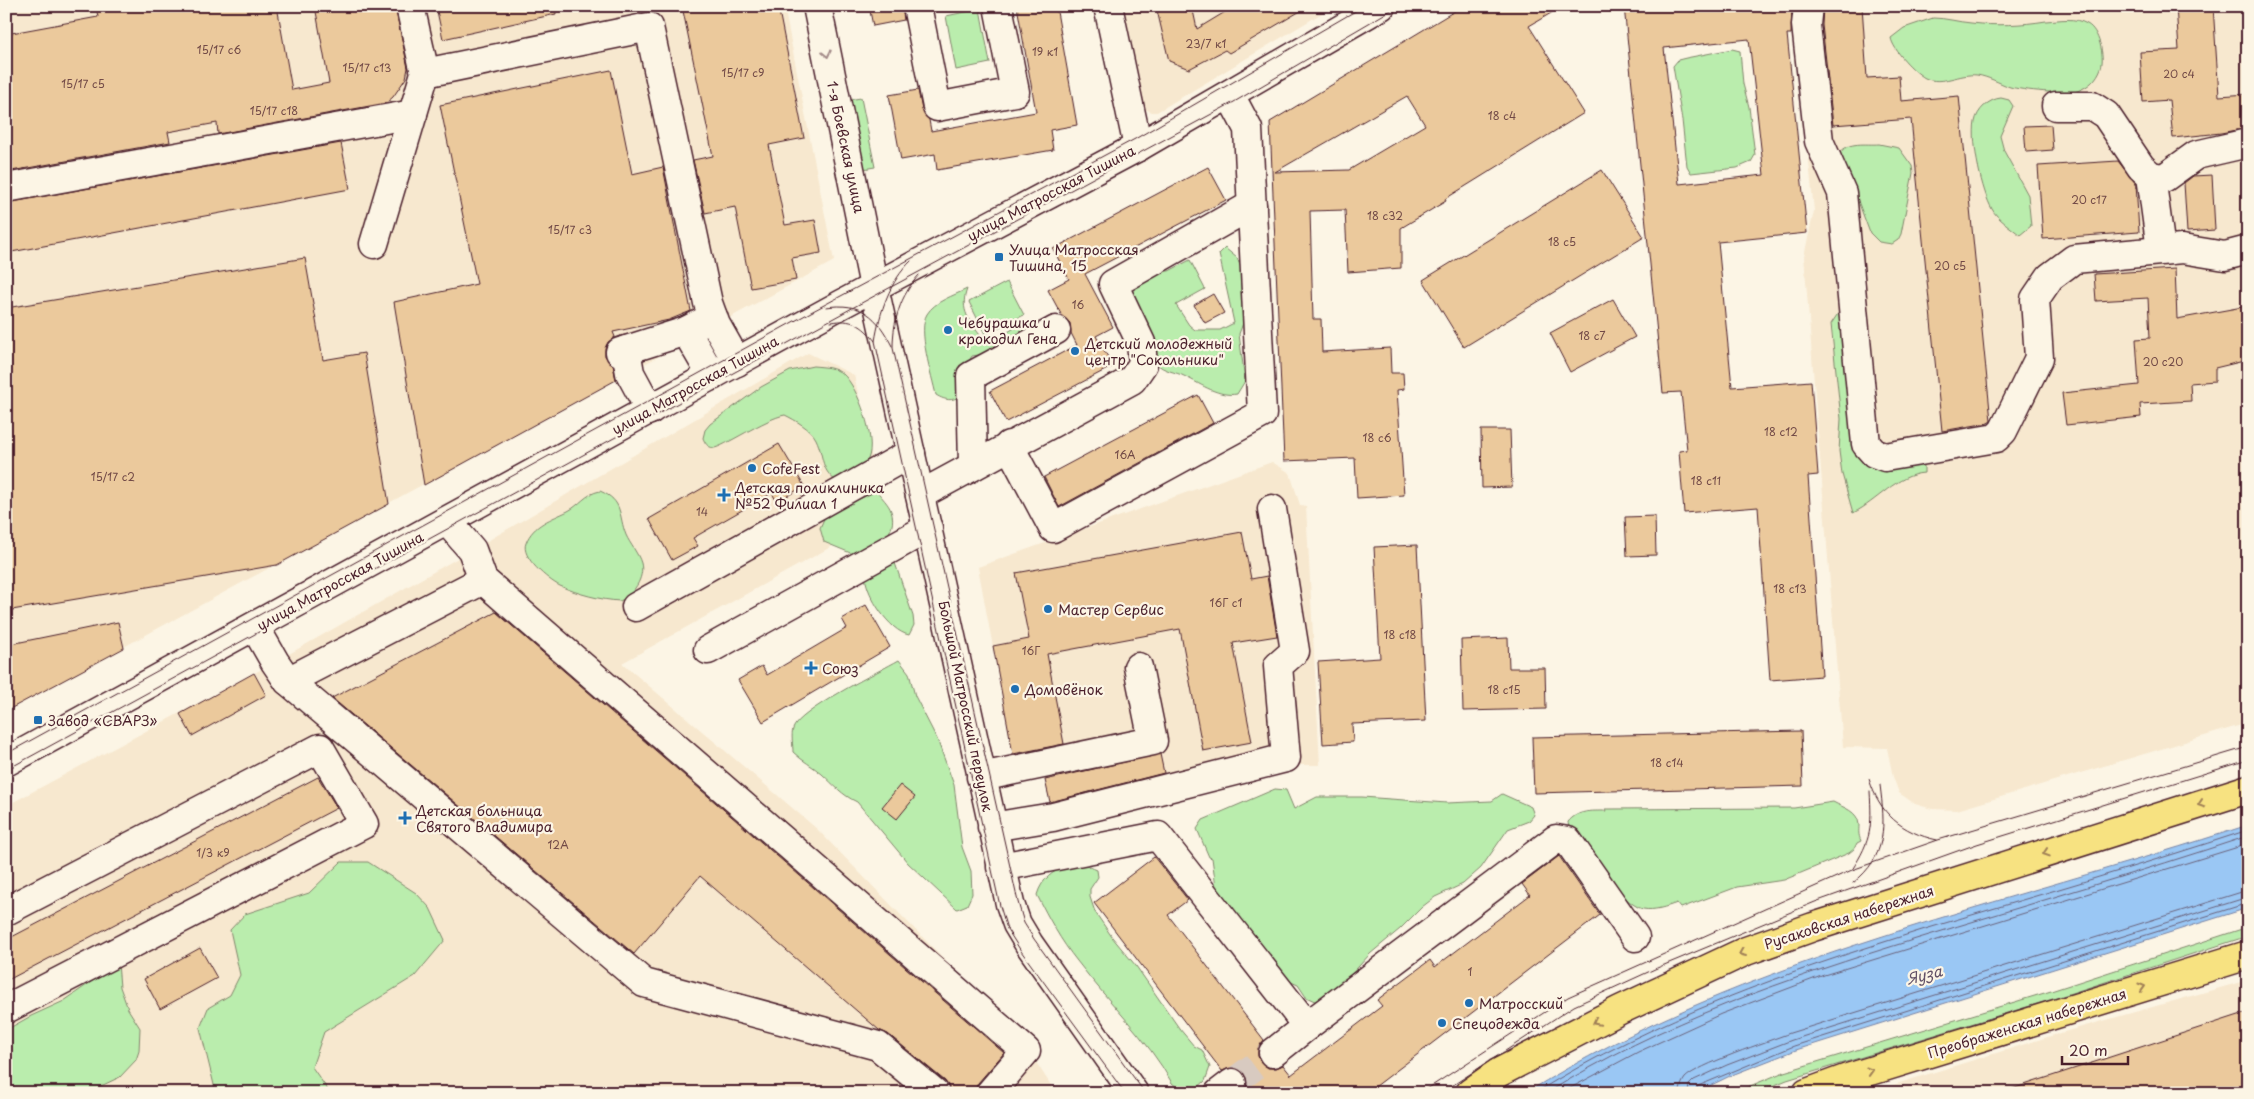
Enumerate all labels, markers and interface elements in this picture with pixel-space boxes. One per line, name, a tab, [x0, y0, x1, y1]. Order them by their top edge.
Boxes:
house number: 23/7 к1	[1186, 35, 1227, 52]
house number: 15/17 с6	[197, 41, 241, 58]
house number: 19 к1	[1032, 43, 1058, 60]
one-way arrow	[821, 50, 832, 58]
house number: 15/17 с13	[343, 59, 391, 76]
house number: 15/17 с9	[721, 64, 765, 81]
house number: 20 c4	[2163, 65, 2195, 82]
house number: 15/17 с5	[61, 75, 105, 92]
street label: 1-я Боевская улица	[822, 79, 870, 215]
house number: 15/17 с18	[250, 102, 298, 119]
house number: 18 с4	[1488, 107, 1516, 124]
street label: улица Матросская Тишина	[963, 140, 1139, 246]
house number: 20 с17	[2071, 191, 2107, 208]
house number: 18 с32	[1367, 207, 1403, 224]
house number: 15/17 с3	[548, 221, 592, 238]
house number: 18 с5	[1548, 233, 1576, 250]
place label: Улица Матросская Тишина, 15	[1009, 239, 1139, 276]
marker: Улица Матросская Тишина, 15	[993, 251, 1005, 263]
house number: 20 с5	[1934, 257, 1966, 274]
house number: 16	[1072, 296, 1085, 313]
place label: Чебурашка и крокодил Гена	[958, 312, 1058, 349]
marker: Чебурашка и крокодил Гена	[942, 324, 954, 336]
house number: 18 с7	[1578, 327, 1606, 344]
street label: улица Матросская Тишина	[608, 330, 782, 440]
place label: Детский молодежный центр "Сокольники"	[1084, 333, 1232, 370]
marker: Детский молодежный центр "Сокольники"	[1069, 345, 1081, 357]
house number: 20 с20	[2143, 353, 2183, 370]
house number: 18 с12	[1764, 423, 1798, 440]
house number: 18 с6	[1363, 429, 1392, 446]
house number: 16А	[1114, 446, 1136, 463]
place label: CofeFest	[762, 458, 820, 479]
marker: CofeFest	[746, 462, 758, 474]
house number: 15/17 с2	[91, 468, 135, 485]
house number: 18 с11	[1691, 472, 1721, 489]
place label: Детская поликлиника №52 Филиал 1	[734, 477, 885, 514]
marker: Детская поликлиника №52 Филиал 1	[717, 488, 731, 502]
house number: 14	[696, 503, 708, 520]
street label: улица Матросская Тишина	[253, 526, 427, 636]
house number: 18 с13	[1773, 580, 1807, 597]
house number: 16Г с1	[1210, 594, 1242, 611]
street label: Большой Матросский переулок	[933, 599, 999, 814]
place label: Мастер Сервис	[1058, 599, 1164, 620]
marker: Мастер Сервис	[1042, 603, 1054, 615]
house number: 18 с18	[1384, 626, 1417, 643]
house number: 16Г	[1022, 642, 1040, 659]
place label: Союз	[822, 658, 859, 679]
marker: Союз	[804, 661, 818, 675]
place label: Домовёнок	[1024, 679, 1104, 700]
house number: 18 с15	[1487, 681, 1521, 698]
marker: Домовёнок	[1009, 683, 1021, 695]
place label: Завод «СВАРЗ»	[48, 710, 157, 731]
marker: Завод «СВАРЗ»	[32, 714, 44, 726]
house number: 18 с14	[1650, 754, 1684, 771]
one-way arrow	[2198, 798, 2206, 808]
place label: Детская больница Святого Владимира	[415, 800, 553, 837]
marker: Детская больница Святого Владимира	[398, 811, 412, 825]
house number: 12А	[547, 836, 569, 853]
house number: 1/3 к9	[196, 844, 230, 861]
one-way arrow	[2043, 847, 2051, 857]
street label: Русаковская набережная	[1761, 880, 1937, 954]
one-way arrow	[1739, 947, 1747, 957]
water label: Яуза	[1904, 958, 1945, 989]
house number: 1	[1468, 963, 1473, 980]
street label: Преображенская набережная	[1925, 983, 2129, 1063]
one-way arrow	[2137, 983, 2146, 993]
place label: Матросский	[1479, 993, 1563, 1014]
marker: Матросский	[1463, 997, 1475, 1009]
place label: Спецодежда	[1452, 1013, 1540, 1034]
one-way arrow	[1592, 1016, 1601, 1026]
marker: Спецодежда	[1436, 1017, 1448, 1029]
scale bar	[2062, 1034, 2128, 1066]
text: 20 m	[2069, 1038, 2108, 1061]
one-way arrow	[1865, 1067, 1873, 1077]

